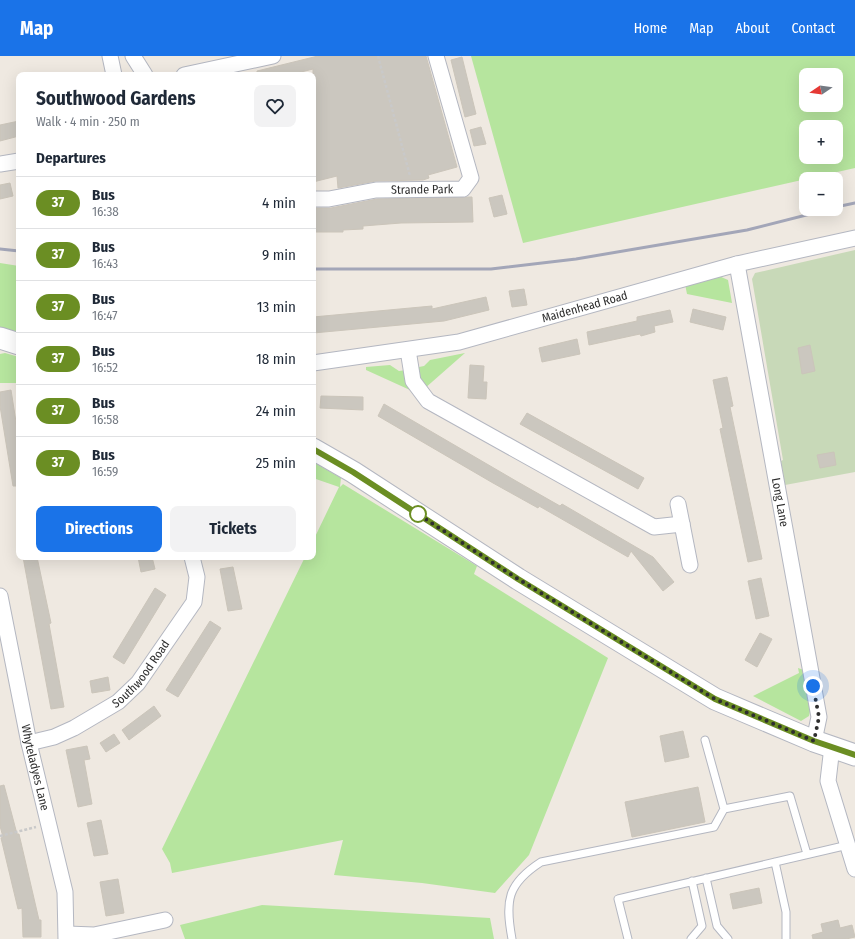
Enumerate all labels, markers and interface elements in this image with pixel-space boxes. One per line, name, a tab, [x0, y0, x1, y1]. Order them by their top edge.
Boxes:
text: Map	[20, 17, 53, 40]
text: Home	[634, 20, 667, 37]
text: Map	[689, 20, 713, 37]
text: About	[735, 20, 770, 37]
text: Contact	[792, 20, 835, 37]
north arrow	[799, 68, 843, 112]
map controls	[799, 68, 843, 216]
button: heart	[254, 85, 296, 127]
text: Southwood Gardens	[36, 87, 196, 110]
text: Walk · 4 min · 250 m	[36, 114, 140, 129]
button: +	[799, 120, 843, 164]
text: Departures	[36, 149, 106, 167]
button: −	[799, 172, 843, 216]
street label: Strande Park	[391, 182, 454, 197]
text: Bus	[92, 186, 115, 204]
text: 37	[52, 194, 64, 211]
text: 4 min	[262, 194, 296, 212]
text: 16:38	[92, 204, 119, 219]
text: Bus	[92, 238, 115, 256]
text: 37	[52, 246, 64, 263]
text: 9 min	[262, 246, 296, 264]
text: 16:43	[92, 256, 118, 271]
street label: Maidenhead Road	[540, 288, 629, 325]
text: Bus	[92, 290, 115, 308]
text: 37	[52, 298, 64, 315]
text: 13 min	[257, 298, 296, 316]
text: 16:47	[92, 308, 118, 323]
text: Bus	[92, 342, 115, 360]
text: 37	[52, 350, 64, 367]
text: 18 min	[256, 350, 296, 368]
text: 16:52	[92, 360, 118, 375]
text: Bus	[92, 394, 115, 412]
text: 37	[52, 402, 64, 419]
text: 24 min	[256, 402, 296, 420]
text: 16:58	[92, 412, 119, 427]
text: Bus	[92, 446, 115, 464]
text: 37	[52, 454, 64, 471]
text: 25 min	[256, 454, 296, 472]
text: 16:59	[92, 464, 118, 479]
street label: Long Lane	[769, 476, 791, 528]
unlabelled marker	[409, 505, 427, 523]
button: Directions	[36, 506, 162, 552]
button: Tickets	[170, 506, 296, 552]
street label: Southwood Road	[110, 638, 172, 711]
your location	[803, 676, 823, 696]
street label: Whyteladyes Lane	[18, 723, 52, 812]

